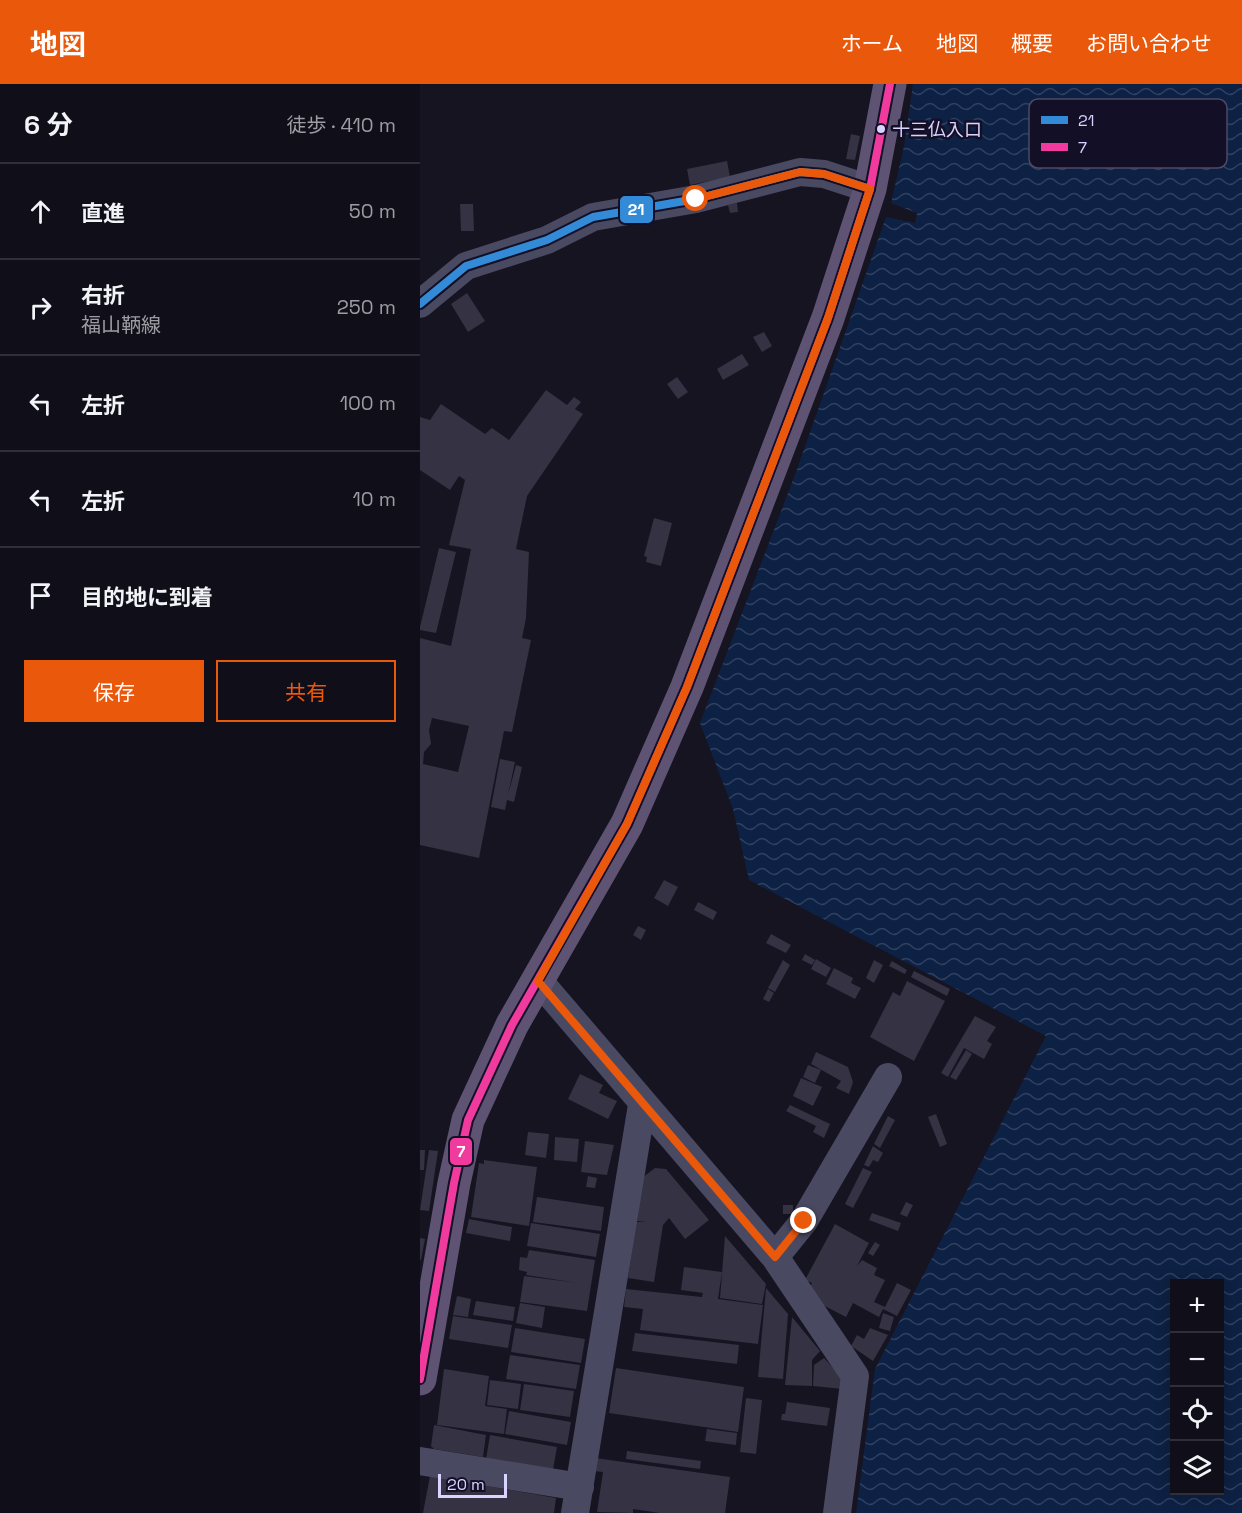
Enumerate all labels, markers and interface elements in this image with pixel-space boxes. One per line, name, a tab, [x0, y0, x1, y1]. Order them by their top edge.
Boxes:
text: 地図	[30, 26, 86, 62]
text: ホーム	[841, 30, 903, 57]
text: 地図	[936, 30, 978, 57]
text: 概要	[1011, 30, 1053, 57]
text: お問い合わせ	[1086, 30, 1212, 57]
legend	[1029, 99, 1227, 168]
text: 6 分	[24, 108, 73, 142]
text: 21	[1078, 110, 1094, 131]
text: 徒歩 · 410 m	[286, 112, 396, 138]
place label: 十三仏入口	[892, 118, 982, 141]
marker: 十三仏入口	[875, 123, 887, 135]
text: 7	[1078, 137, 1087, 158]
route start	[682, 185, 708, 211]
icon: ahead	[24, 195, 57, 228]
line badge: 21	[619, 195, 654, 224]
text: 50 m	[349, 198, 396, 224]
text: 直進	[81, 199, 125, 227]
text: 21	[628, 199, 644, 220]
text: 右折	[81, 281, 125, 309]
icon: right	[24, 291, 57, 324]
text: 250 m	[337, 294, 396, 320]
text: 福山鞆線	[81, 312, 161, 338]
icon: left	[24, 387, 57, 420]
text: 100 m	[340, 390, 396, 416]
text: 左折	[81, 391, 125, 419]
icon: left	[24, 483, 57, 516]
text: 10 m	[352, 486, 396, 512]
text: 左折	[81, 487, 125, 515]
icon: arrive	[24, 579, 57, 612]
text: 目的地に到着	[81, 583, 213, 611]
button: 保存	[24, 660, 204, 722]
button: 共有	[216, 660, 396, 722]
line badge: 7	[449, 1137, 473, 1166]
text: 7	[457, 1141, 466, 1162]
route end	[790, 1207, 816, 1233]
map controls	[1170, 1279, 1224, 1495]
button: +	[1170, 1279, 1224, 1333]
button: −	[1170, 1333, 1224, 1387]
button: locate	[1170, 1387, 1224, 1441]
button: layers	[1170, 1441, 1224, 1495]
scale bar	[438, 1471, 507, 1498]
text: 20 m	[447, 1474, 485, 1495]

